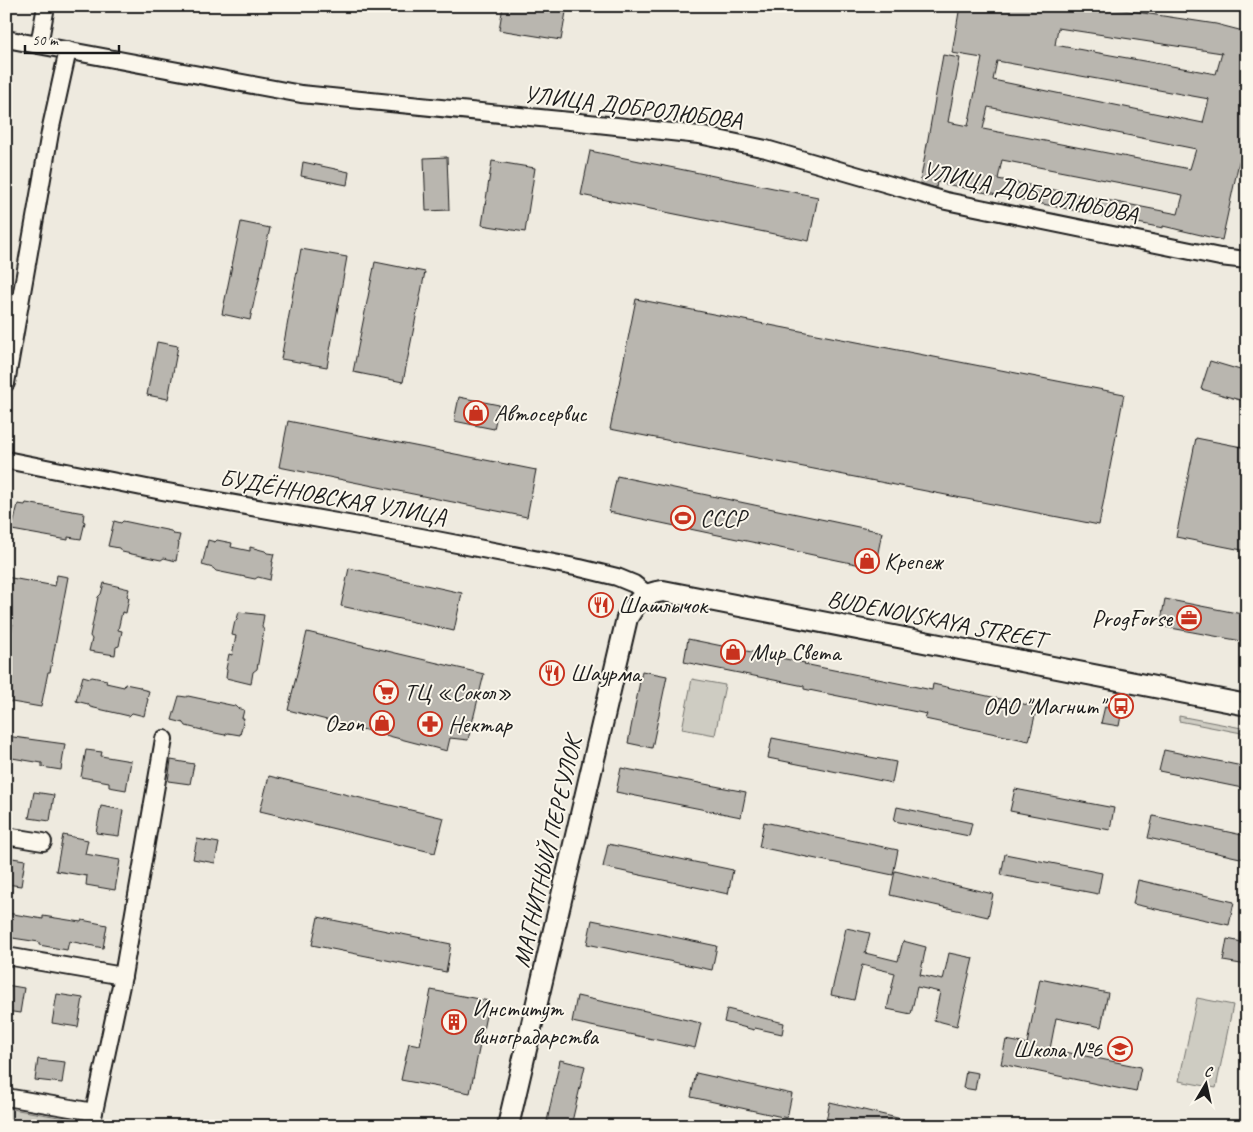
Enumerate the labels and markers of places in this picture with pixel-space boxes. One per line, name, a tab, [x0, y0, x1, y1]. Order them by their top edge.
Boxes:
place label: Автосервис	[494, 398, 588, 428]
shop icon: Автосервис	[463, 400, 489, 426]
place label: СССР	[700, 503, 750, 533]
sports icon: СССР	[670, 505, 696, 531]
place label: Крепеж	[884, 546, 945, 576]
shop icon: Крепеж	[854, 548, 880, 574]
place label: Шашлычок	[618, 590, 709, 620]
restaurant icon: Шашлычок	[588, 592, 614, 618]
place label: ProgForse	[1091, 603, 1174, 633]
office icon: ProgForse	[1176, 605, 1202, 631]
place label: Мир Света	[750, 637, 843, 667]
shop icon: Мир Света	[720, 639, 746, 665]
place label: Шаурма	[570, 658, 642, 688]
restaurant icon: Шаурма	[539, 660, 565, 686]
place label: ТЦ «Сокол»	[404, 677, 512, 707]
supermarket icon: ТЦ «Сокол»	[373, 679, 399, 705]
place label: ОАО "Магнит"	[983, 691, 1109, 721]
bus stop icon: ОАО "Магнит"	[1108, 693, 1134, 719]
place label: Ozon	[325, 708, 364, 738]
place label: Нектар	[448, 709, 514, 739]
shop icon: Ozon	[369, 710, 395, 736]
pharmacy icon: Нектар	[417, 711, 443, 737]
place label: Институт виноградарства	[472, 993, 599, 1051]
building icon: Институт виноградарства	[441, 1009, 467, 1035]
place label: Школа №6	[1013, 1034, 1103, 1064]
school or university icon: Школа №6	[1107, 1036, 1133, 1062]

